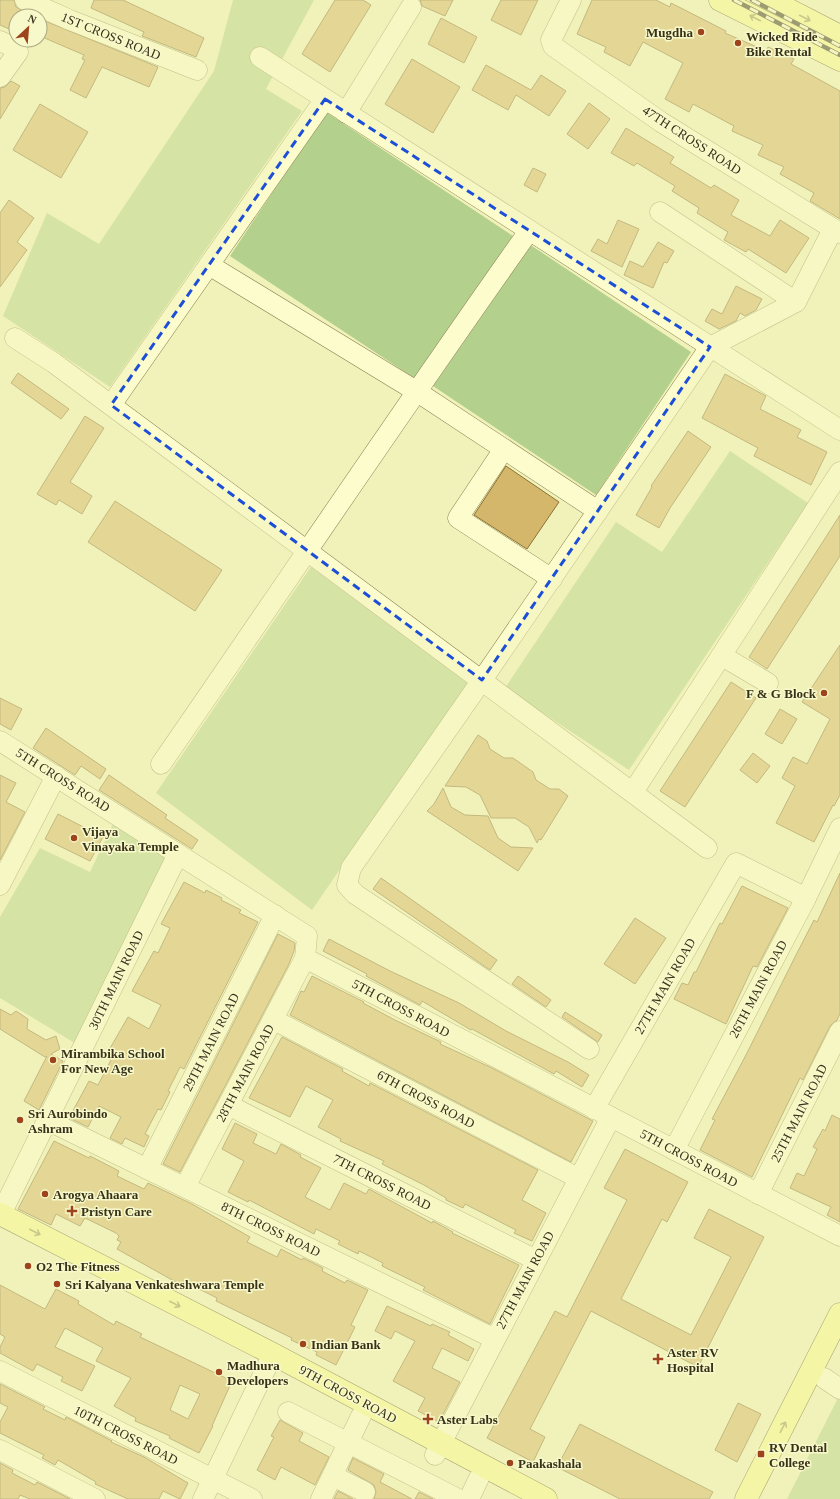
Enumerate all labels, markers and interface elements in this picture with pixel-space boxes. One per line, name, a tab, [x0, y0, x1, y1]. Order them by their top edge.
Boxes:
north arrow	[8, 8, 48, 48]
street label: 1ST CROSS ROAD	[59, 9, 163, 63]
text: N	[26, 12, 39, 26]
one-way arrow	[749, 13, 761, 21]
one-way arrow	[798, 14, 810, 22]
place label: Mugdha	[646, 25, 693, 40]
marker: Mugdha	[696, 27, 706, 37]
place label: Wicked Ride Bike Rental	[746, 29, 818, 59]
marker: Wicked Ride Bike Rental	[733, 38, 743, 48]
street label: 47TH CROSS ROAD	[640, 102, 744, 178]
place label: F & G Block	[746, 686, 817, 701]
marker: F & G Block	[819, 688, 829, 698]
street label: 5TH CROSS ROAD	[13, 745, 113, 815]
place label: Vijaya Vinayaka Temple	[82, 824, 179, 854]
marker: Vijaya Vinayaka Temple	[69, 833, 79, 843]
street label: 30TH MAIN ROAD	[86, 928, 146, 1032]
street label: 27TH MAIN ROAD	[631, 935, 699, 1037]
street label: 26TH MAIN ROAD	[726, 938, 790, 1040]
street label: 5TH CROSS ROAD	[350, 976, 452, 1040]
street label: 29TH MAIN ROAD	[180, 990, 242, 1094]
street label: 28TH MAIN ROAD	[213, 1022, 277, 1124]
place label: Mirambika School For New Age	[61, 1046, 165, 1076]
marker: Mirambika School For New Age	[48, 1055, 58, 1065]
street label: 25TH MAIN ROAD	[768, 1061, 830, 1165]
street label: 6TH CROSS ROAD	[375, 1067, 477, 1131]
place label: Sri Aurobindo Ashram	[28, 1106, 108, 1136]
marker: Sri Aurobindo Ashram	[15, 1115, 25, 1125]
street label: 5TH CROSS ROAD	[638, 1126, 740, 1190]
street label: 7TH CROSS ROAD	[330, 1151, 434, 1213]
place label: Arogya Ahaara	[53, 1187, 139, 1202]
marker: Arogya Ahaara	[40, 1189, 50, 1199]
street label: 8TH CROSS ROAD	[219, 1199, 323, 1259]
place label: Pristyn Care	[81, 1204, 152, 1219]
marker: Pristyn Care	[66, 1205, 78, 1217]
one-way arrow	[28, 1228, 40, 1236]
street label: 27TH MAIN ROAD	[493, 1229, 557, 1331]
place label: O2 The Fitness	[36, 1259, 120, 1274]
marker: O2 The Fitness	[23, 1261, 33, 1271]
place label: Sri Kalyana Venkateshwara Temple	[65, 1277, 264, 1292]
marker: Sri Kalyana Venkateshwara Temple	[52, 1279, 62, 1289]
one-way arrow	[169, 1301, 181, 1308]
place label: Indian Bank	[311, 1337, 382, 1352]
marker: Indian Bank	[298, 1339, 308, 1349]
place label: Aster RV Hospital	[667, 1345, 719, 1375]
marker: Aster RV Hospital	[652, 1353, 664, 1365]
place label: Madhura Developers	[227, 1358, 288, 1388]
street label: 9TH CROSS ROAD	[297, 1362, 399, 1426]
marker: Madhura Developers	[214, 1367, 224, 1377]
street label: 10TH CROSS ROAD	[71, 1402, 181, 1468]
place label: Aster Labs	[437, 1412, 498, 1427]
marker: Aster Labs	[422, 1413, 434, 1425]
one-way arrow	[780, 1421, 787, 1433]
place label: RV Dental College	[769, 1440, 828, 1470]
marker: RV Dental College	[756, 1449, 766, 1459]
place label: Paakashala	[518, 1456, 582, 1471]
marker: Paakashala	[505, 1458, 515, 1468]

